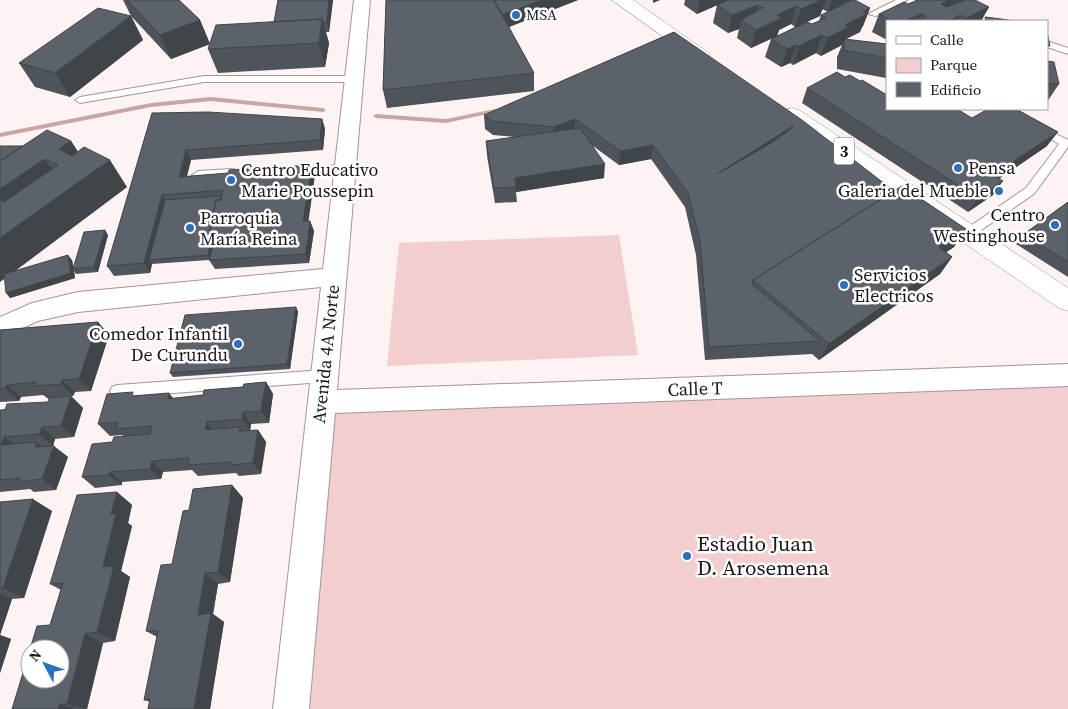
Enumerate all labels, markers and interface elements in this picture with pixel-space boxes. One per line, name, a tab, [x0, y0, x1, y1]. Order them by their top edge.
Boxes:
place label: MSA	[526, 4, 557, 25]
marker: MSA	[510, 9, 522, 21]
legend	[886, 20, 1048, 110]
text: Calle	[930, 29, 964, 50]
text: Parque	[930, 54, 978, 75]
text: Edificio	[930, 79, 981, 100]
road number: 3	[834, 138, 854, 164]
place label: Pensa	[968, 155, 1016, 180]
place label: Centro Educativo Marie Poussepin	[241, 157, 379, 203]
marker: Pensa	[952, 162, 964, 174]
marker: Centro Educativo Marie Poussepin	[225, 174, 237, 186]
place label: Galeria del Mueble	[838, 178, 989, 203]
marker: Galeria del Mueble	[993, 185, 1005, 197]
place label: Centro Westinghouse	[933, 202, 1045, 248]
place label: Parroquia María Reina	[200, 205, 298, 251]
marker: Centro Westinghouse	[1049, 219, 1061, 231]
marker: Parroquia María Reina	[184, 222, 196, 234]
place label: Servicios Electricos	[854, 262, 934, 308]
marker: Servicios Electricos	[838, 279, 850, 291]
street label: Avenida 4A Norte	[306, 283, 345, 425]
place label: Comedor Infantil De Curundu	[89, 321, 228, 367]
marker: Comedor Infantil De Curundu	[232, 338, 244, 350]
street label: Calle T	[667, 375, 723, 402]
place label: Estadio Juan D. Arosemena	[697, 529, 830, 582]
marker: Estadio Juan D. Arosemena	[681, 550, 693, 562]
north arrow	[20, 639, 70, 689]
text: N	[24, 645, 46, 666]

